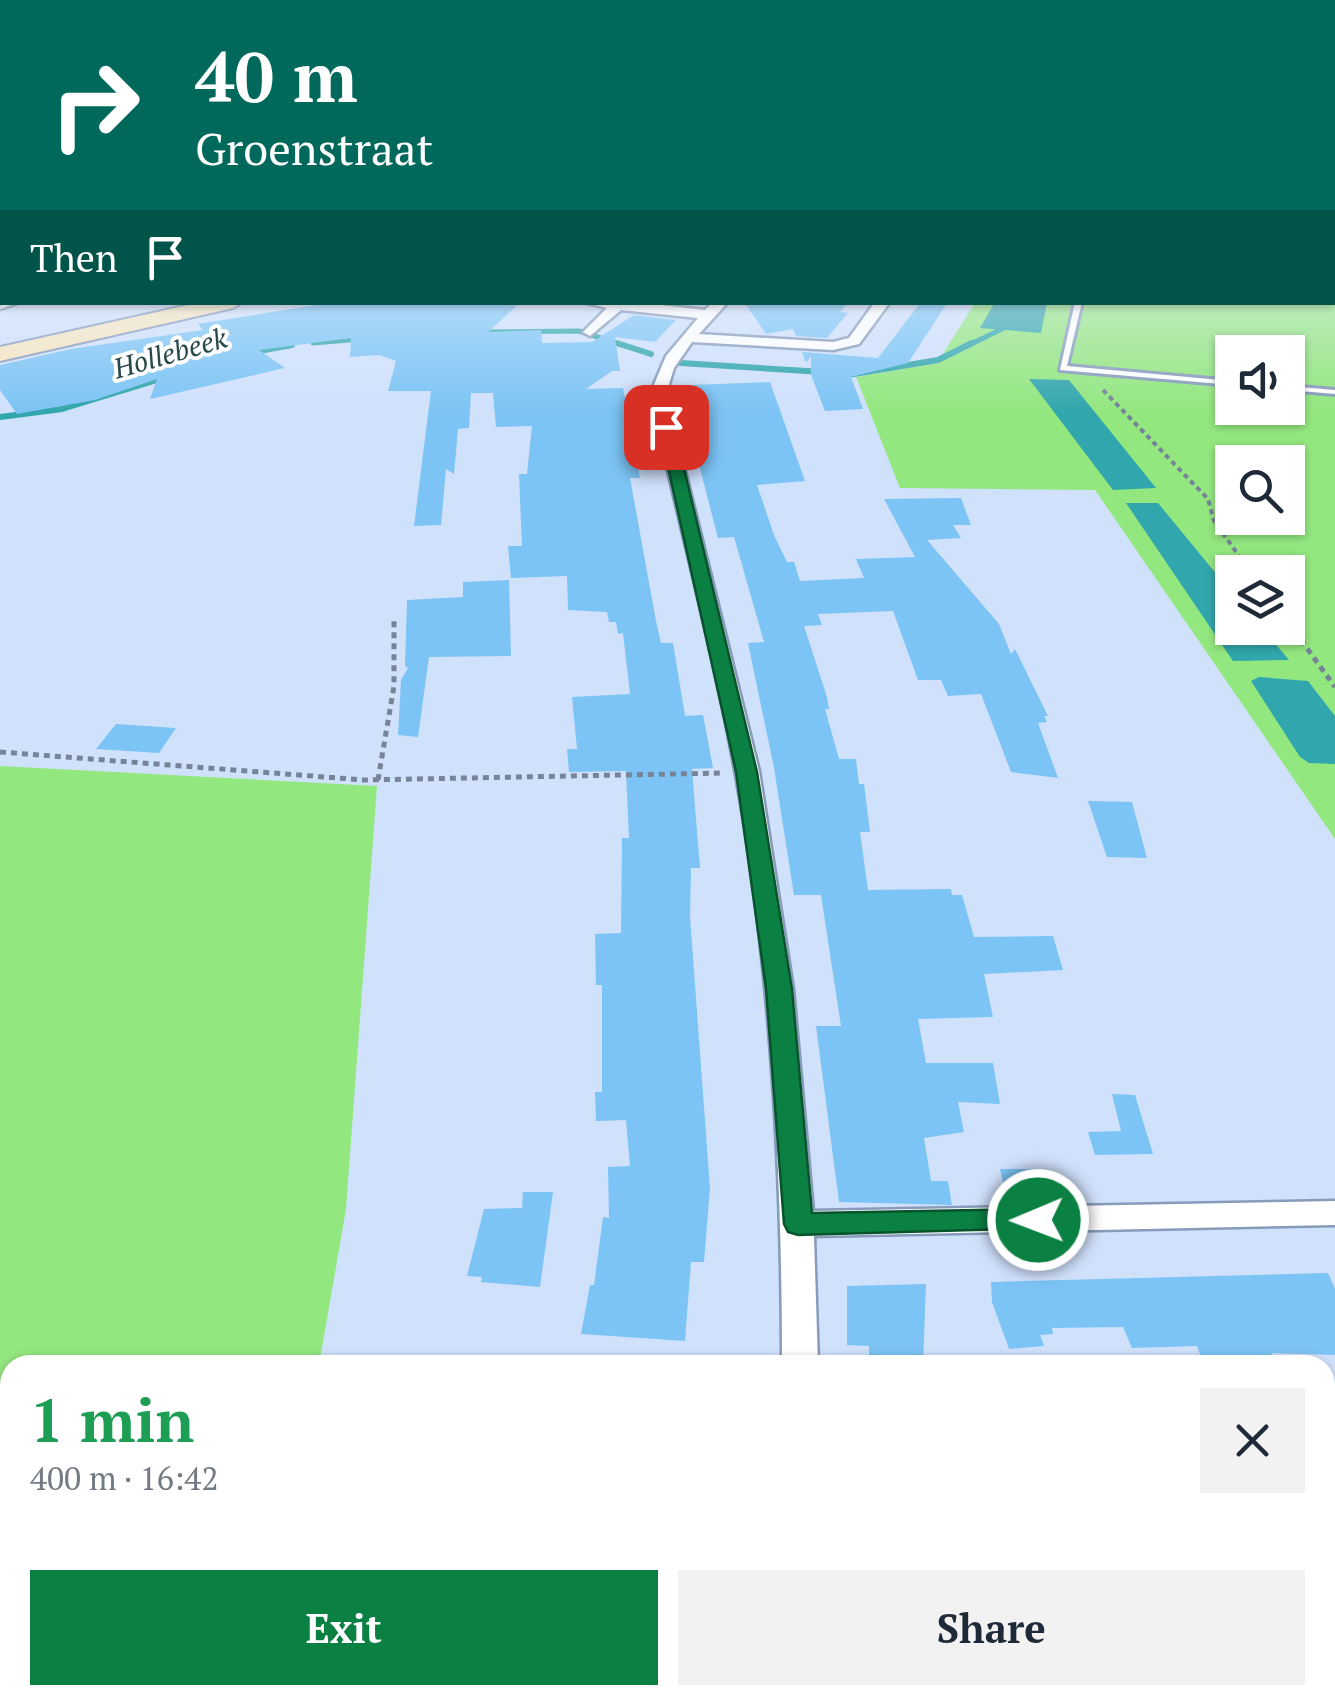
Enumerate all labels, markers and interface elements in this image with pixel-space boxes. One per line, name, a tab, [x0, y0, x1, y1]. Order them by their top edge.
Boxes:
text: 40 m	[195, 29, 358, 122]
icon: right	[30, 40, 160, 170]
text: Groenstraat	[195, 118, 433, 178]
icon: arrive	[138, 230, 193, 285]
text: Then	[30, 233, 118, 283]
water label: Hollebeek	[108, 319, 231, 387]
map controls	[1215, 335, 1305, 645]
button: sound	[1215, 335, 1305, 425]
pin	[624, 385, 709, 470]
icon: arrive	[639, 400, 694, 455]
button: search	[1215, 445, 1305, 535]
button: layers	[1215, 555, 1305, 645]
position arrow	[986, 1168, 1090, 1272]
text: 1 min	[30, 1380, 194, 1459]
button: close	[1200, 1388, 1305, 1493]
text: 400 m · 16:42	[30, 1457, 218, 1499]
button: Exit	[30, 1570, 658, 1685]
button: Share	[678, 1570, 1305, 1685]

